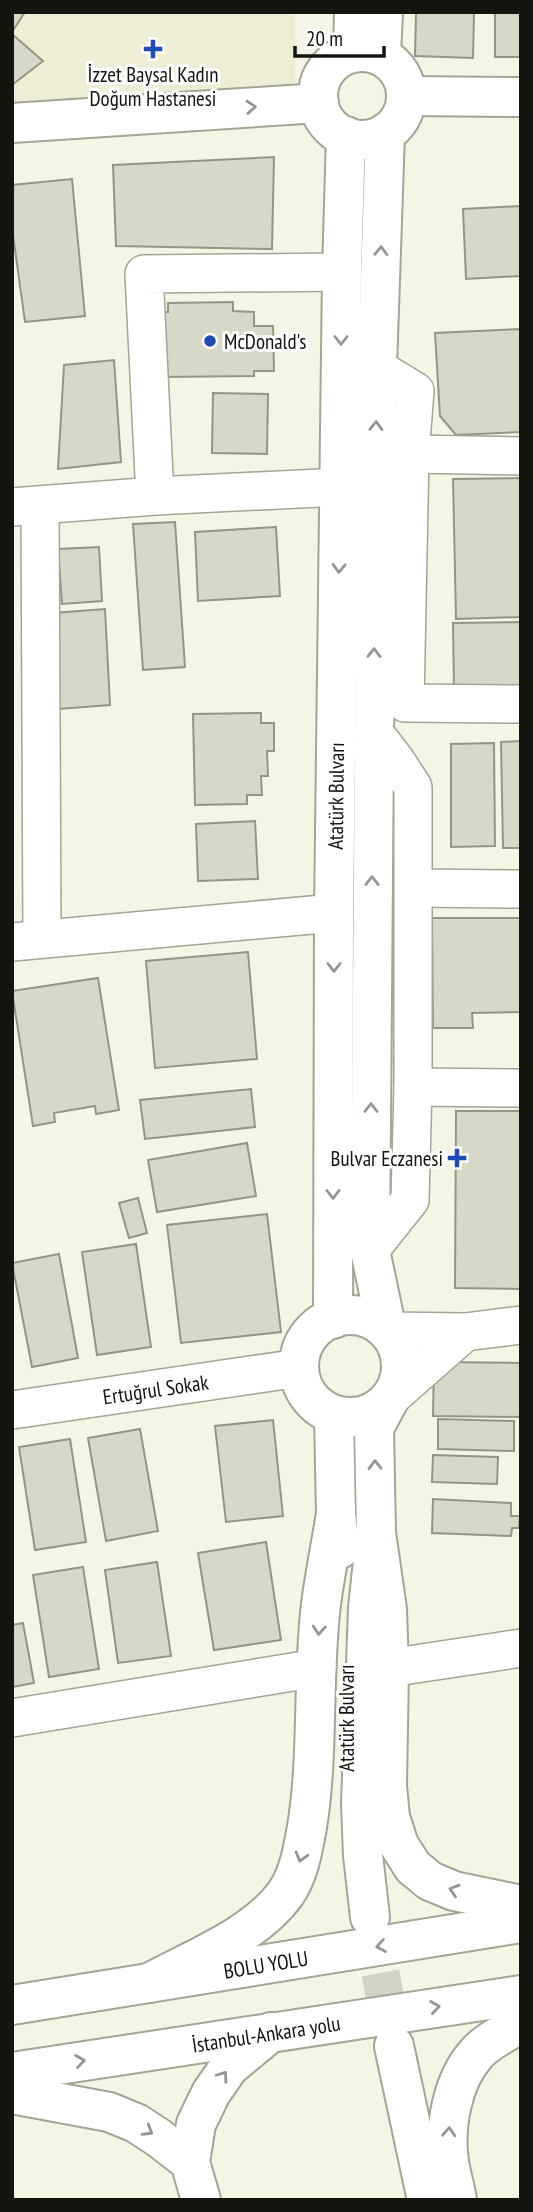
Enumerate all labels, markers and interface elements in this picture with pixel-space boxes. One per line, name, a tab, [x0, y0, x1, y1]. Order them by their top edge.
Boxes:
scale bar	[295, 14, 384, 58]
text: 20 m	[306, 25, 343, 52]
marker: İzzet Baysal Kadın Doğum Hastanesi	[143, 39, 163, 59]
place label: İzzet Baysal Kadın Doğum Hastanesi	[88, 61, 218, 112]
one-way arrow	[246, 100, 257, 115]
one-way arrow	[373, 245, 388, 256]
place label: McDonald's	[224, 328, 306, 355]
marker: McDonald's	[202, 333, 218, 349]
one-way arrow	[333, 336, 349, 346]
one-way arrow	[368, 420, 384, 431]
one-way arrow	[331, 563, 347, 574]
one-way arrow	[366, 648, 382, 658]
street label: Atatürk Bulvarı	[321, 742, 350, 850]
one-way arrow	[364, 875, 380, 886]
one-way arrow	[326, 962, 342, 973]
one-way arrow	[363, 1103, 379, 1113]
place label: Bulvar Eczanesi	[331, 1145, 443, 1172]
marker: Bulvar Eczanesi	[449, 1150, 465, 1166]
one-way arrow	[325, 1190, 341, 1200]
street label: Ertuğrul Sokak	[101, 1368, 210, 1410]
one-way arrow	[367, 1459, 383, 1469]
one-way arrow	[312, 1625, 327, 1636]
street label: Atatürk Bulvarı	[333, 1664, 360, 1772]
one-way arrow	[294, 1850, 309, 1862]
one-way arrow	[449, 1884, 461, 1899]
one-way arrow	[375, 1938, 387, 1953]
street label: BOLU YOLU	[222, 1944, 310, 1984]
one-way arrow	[429, 2000, 441, 2015]
street label: İstanbul-Ankara yolu	[190, 2009, 342, 2058]
one-way arrow	[74, 2054, 86, 2069]
one-way arrow	[214, 2071, 227, 2084]
one-way arrow	[140, 2122, 153, 2135]
one-way arrow	[442, 2127, 457, 2138]

